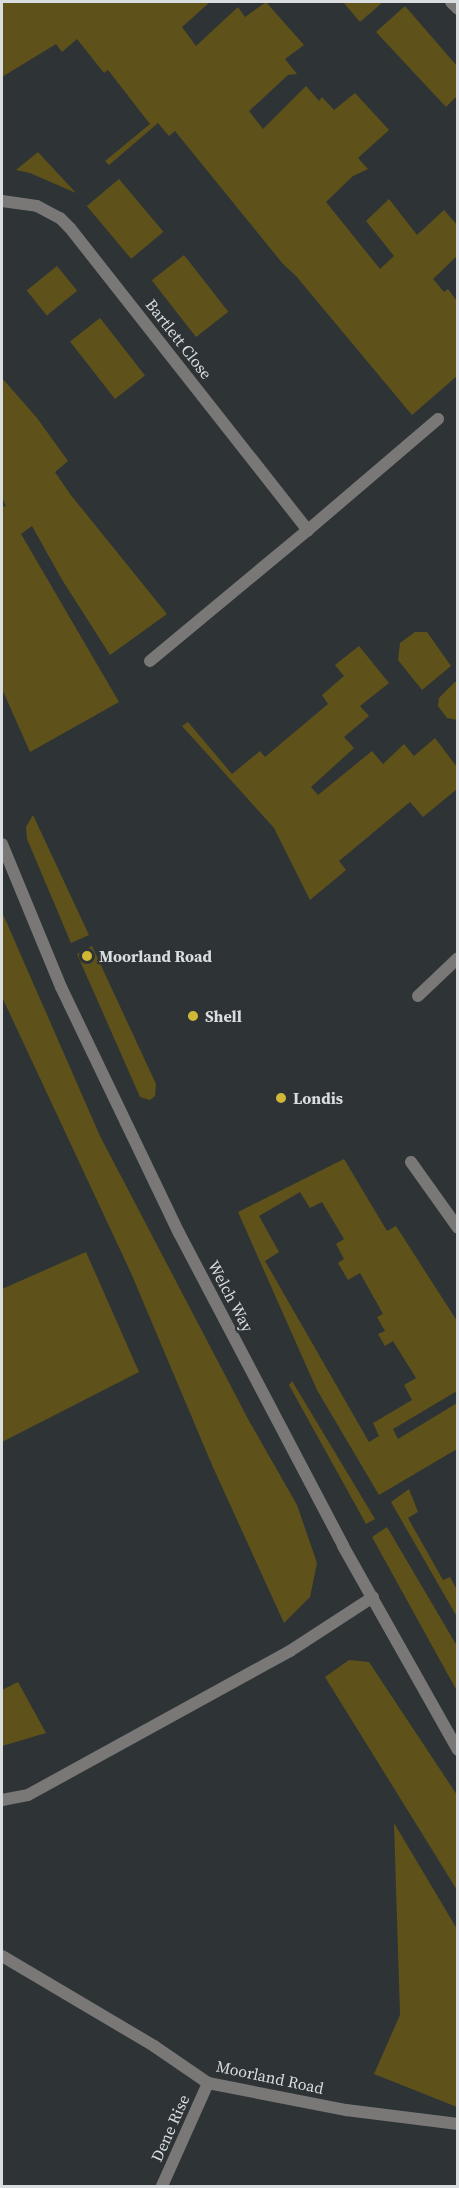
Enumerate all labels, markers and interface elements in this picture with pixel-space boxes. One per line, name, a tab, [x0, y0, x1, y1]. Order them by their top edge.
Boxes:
street label: Bartlett Close	[142, 295, 216, 383]
place label: Moorland Road	[99, 946, 212, 966]
marker: Moorland Road	[80, 949, 94, 963]
place label: Shell	[205, 1006, 242, 1026]
marker: Shell	[186, 1009, 200, 1023]
place label: Londis	[293, 1088, 343, 1108]
marker: Londis	[274, 1091, 288, 1105]
street label: Welch Way	[204, 1257, 258, 1335]
street label: Moorland Road	[214, 2056, 326, 2098]
street label: Dene Rise	[147, 2091, 193, 2165]

